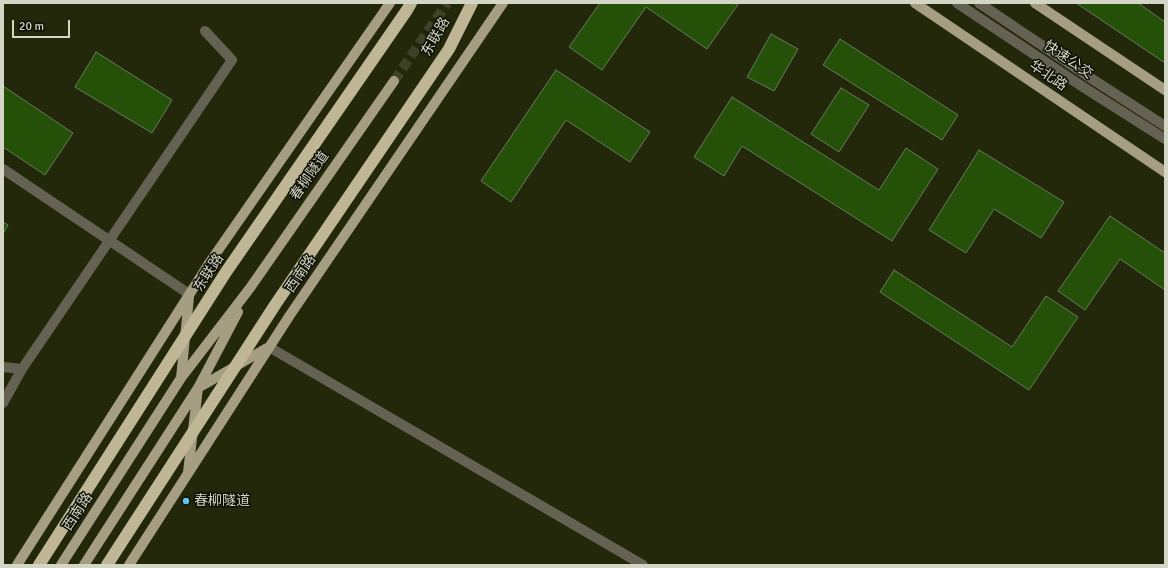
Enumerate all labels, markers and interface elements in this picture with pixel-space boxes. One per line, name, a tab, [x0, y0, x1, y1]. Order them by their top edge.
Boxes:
scale bar	[14, 12, 72, 38]
street label: 东联路	[418, 15, 454, 59]
text: 20 m	[19, 19, 44, 34]
street label: 快速公交	[1040, 37, 1096, 83]
street label: 华北路	[1026, 57, 1070, 95]
street label: 春柳隧道	[287, 148, 333, 204]
street label: 东联路	[191, 251, 227, 295]
street label: 西南路	[282, 252, 320, 296]
street label: 西南路	[60, 490, 96, 534]
place label: 春柳隧道	[194, 493, 250, 509]
marker: 春柳隧道	[181, 496, 191, 506]

